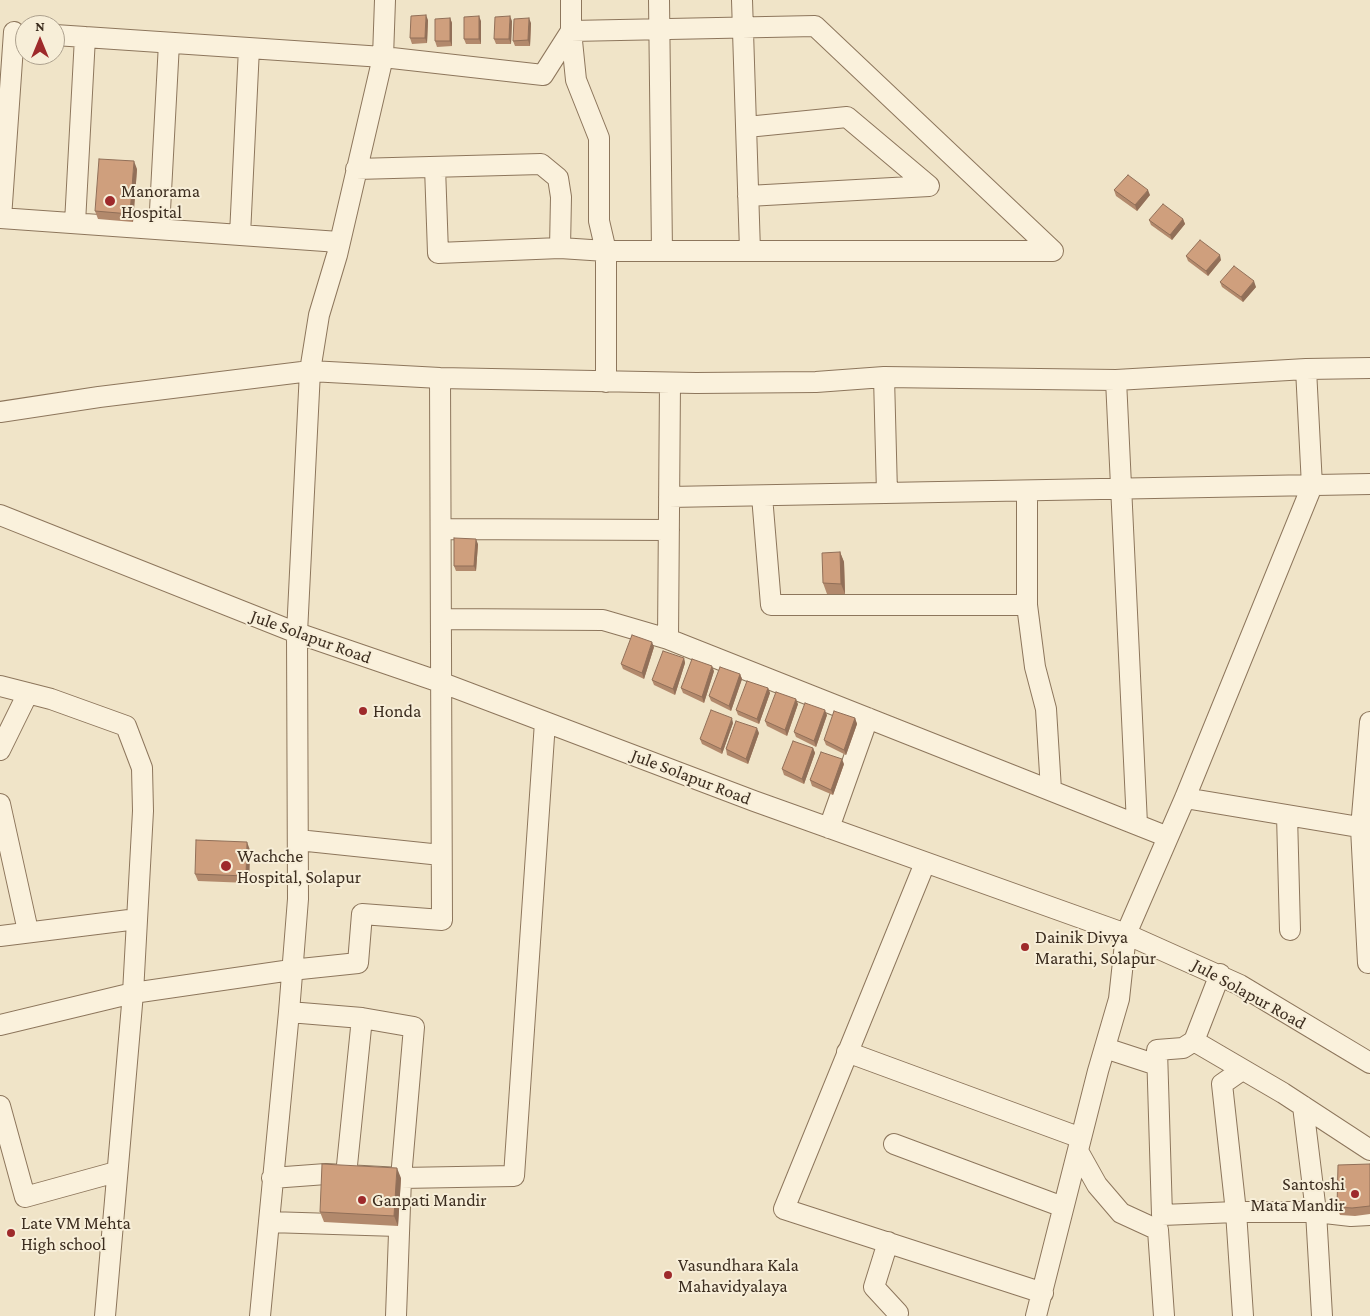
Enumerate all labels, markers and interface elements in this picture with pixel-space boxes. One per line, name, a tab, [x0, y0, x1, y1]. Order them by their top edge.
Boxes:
north arrow	[15, 15, 65, 65]
text: N	[35, 18, 45, 34]
place label: Manorama Hospital	[121, 180, 200, 222]
marker: Manorama Hospital	[103, 194, 117, 208]
street label: Jule Solapur Road	[248, 605, 374, 669]
place label: Honda	[373, 700, 421, 722]
marker: Honda	[357, 705, 369, 717]
street label: Jule Solapur Road	[628, 744, 754, 810]
place label: Wachche Hospital, Solapur	[237, 845, 361, 888]
marker: Wachche Hospital, Solapur	[219, 859, 233, 873]
place label: Dainik Divya Marathi, Solapur	[1035, 926, 1156, 969]
marker: Dainik Divya Marathi, Solapur	[1019, 941, 1031, 953]
street label: Jule Solapur Road	[1188, 954, 1310, 1034]
place label: Santoshi Mata Mandir	[1251, 1173, 1345, 1216]
marker: Santoshi Mata Mandir	[1349, 1188, 1361, 1200]
place label: Ganpati Mandir	[372, 1189, 487, 1211]
marker: Ganpati Mandir	[356, 1194, 368, 1206]
place label: Late VM Mehta High school	[21, 1212, 131, 1254]
marker: Late VM Mehta High school	[5, 1227, 17, 1239]
place label: Vasundhara Kala Mahavidyalaya	[678, 1254, 799, 1296]
marker: Vasundhara Kala Mahavidyalaya	[662, 1269, 674, 1281]

